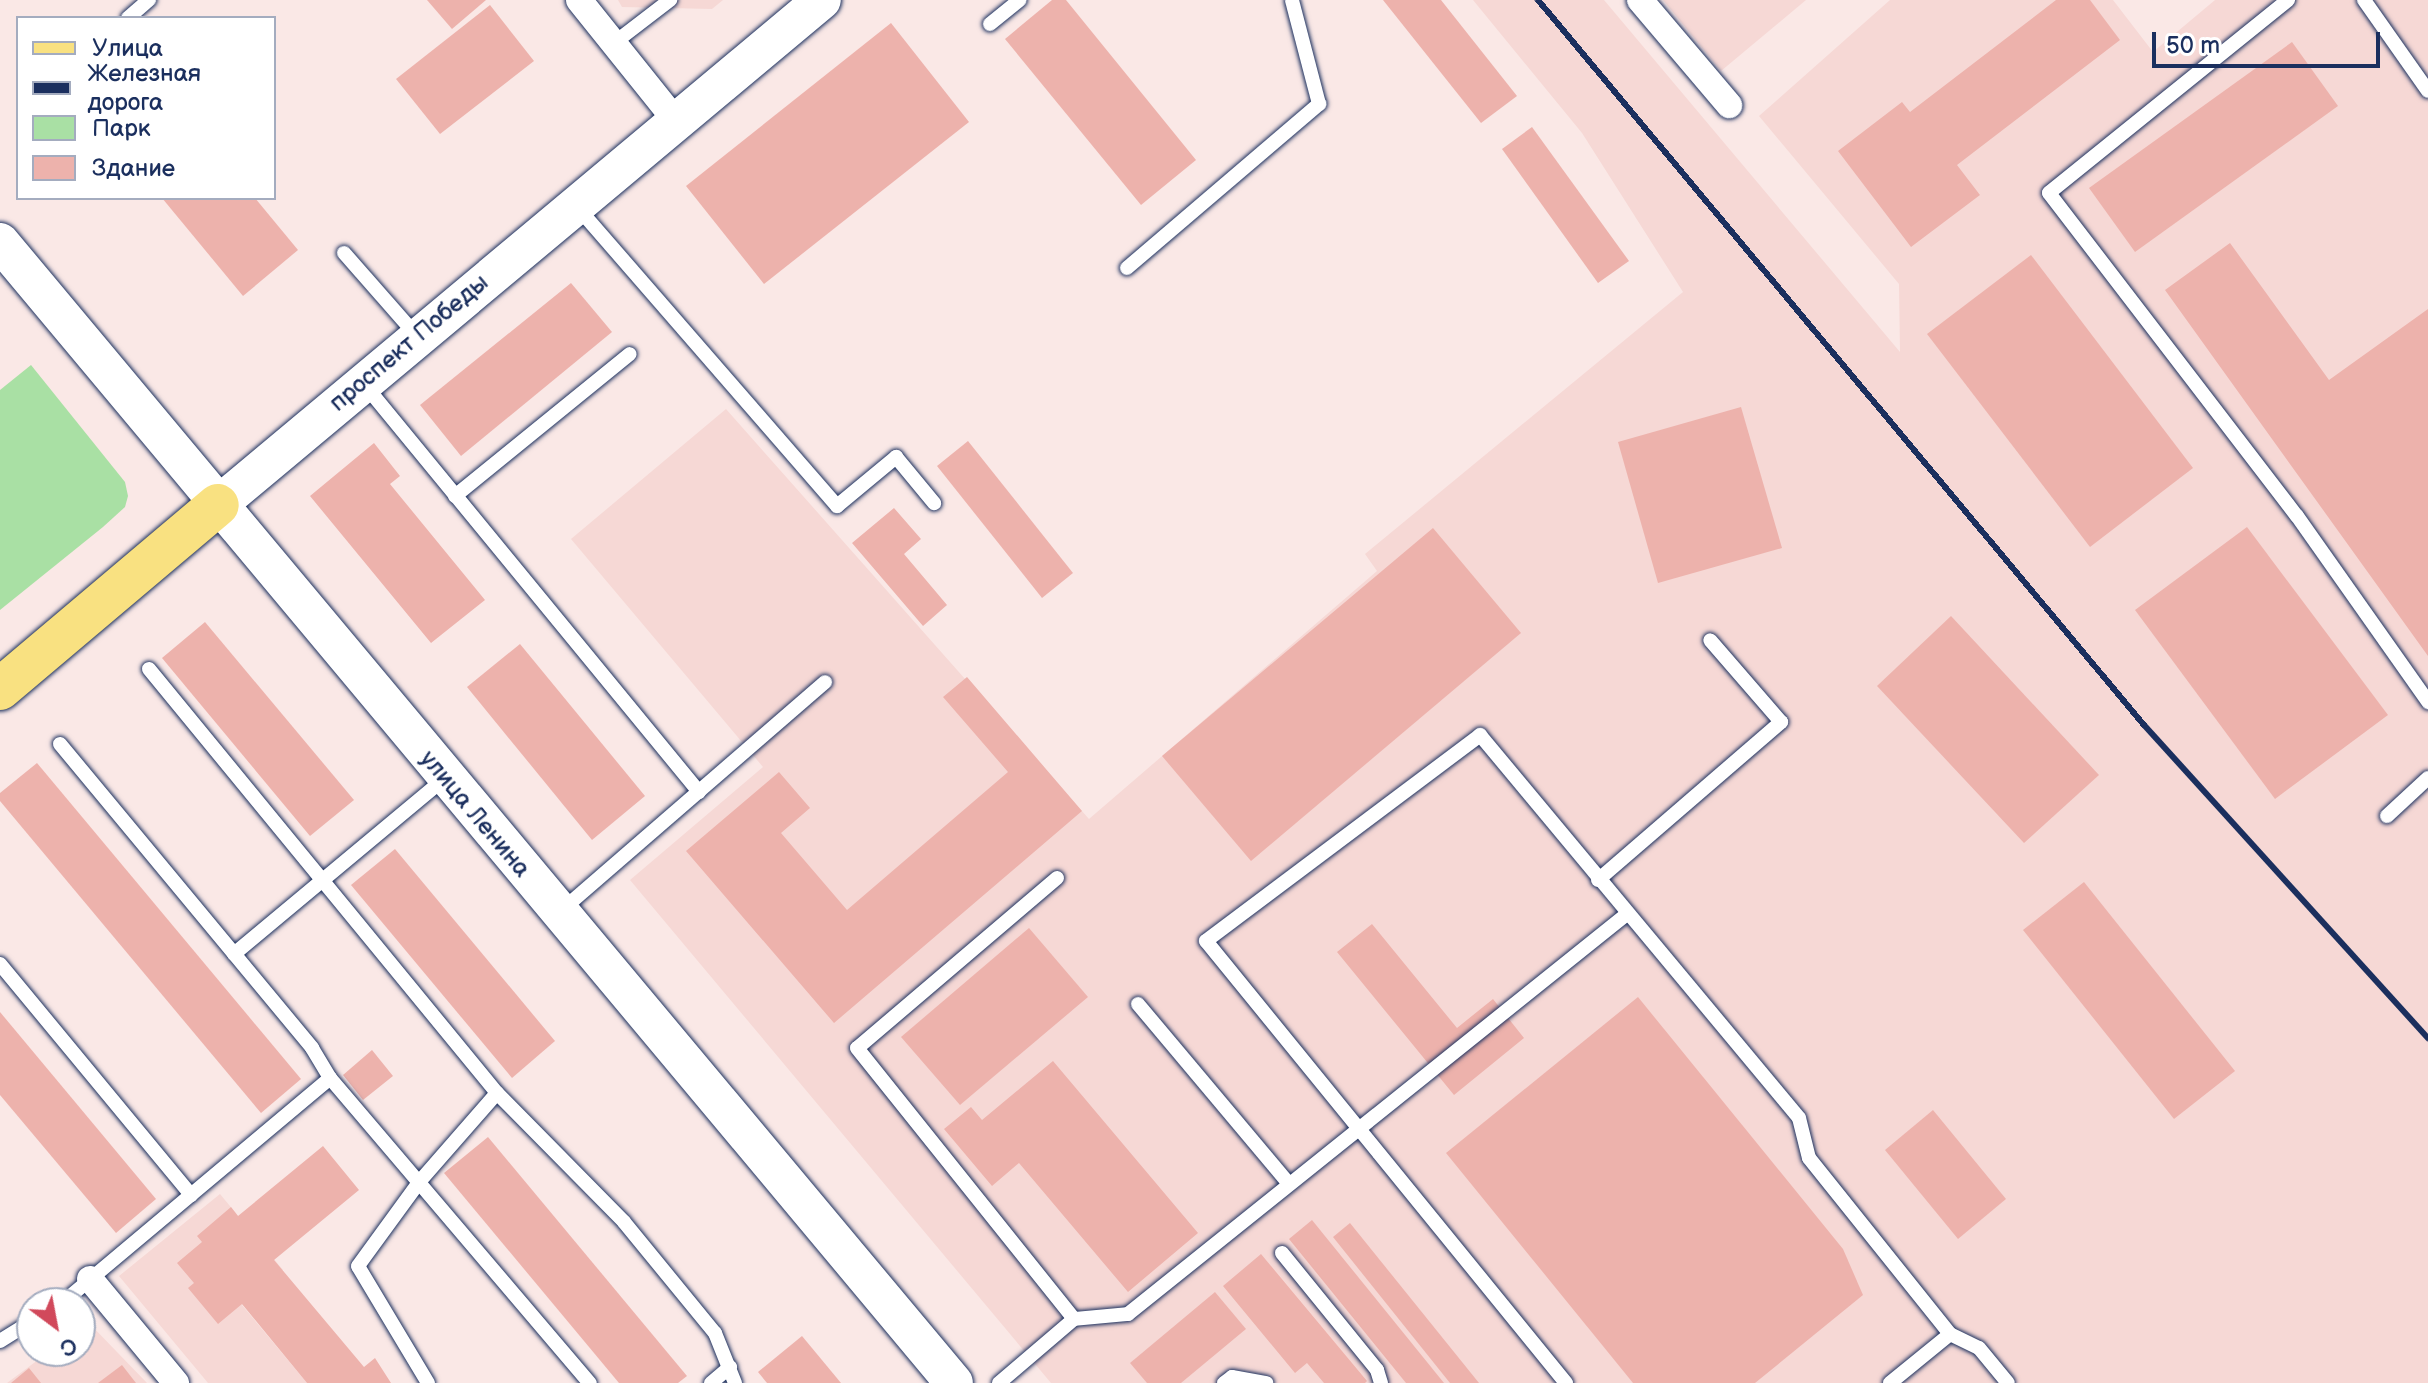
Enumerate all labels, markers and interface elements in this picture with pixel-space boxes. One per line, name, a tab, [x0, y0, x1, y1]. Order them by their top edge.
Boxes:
legend	[16, 16, 276, 200]
scale bar	[2156, 16, 2384, 66]
text: 50 m	[2166, 31, 2220, 60]
text: Улица	[92, 34, 163, 63]
text: Железная дорога	[87, 59, 201, 117]
text: Парк	[92, 114, 150, 143]
text: Здание	[92, 154, 175, 183]
street label: проспект Победы	[324, 268, 494, 418]
street label: улица Ленина	[414, 745, 536, 883]
north arrow	[16, 1287, 96, 1367]
text: С	[54, 1331, 82, 1362]

